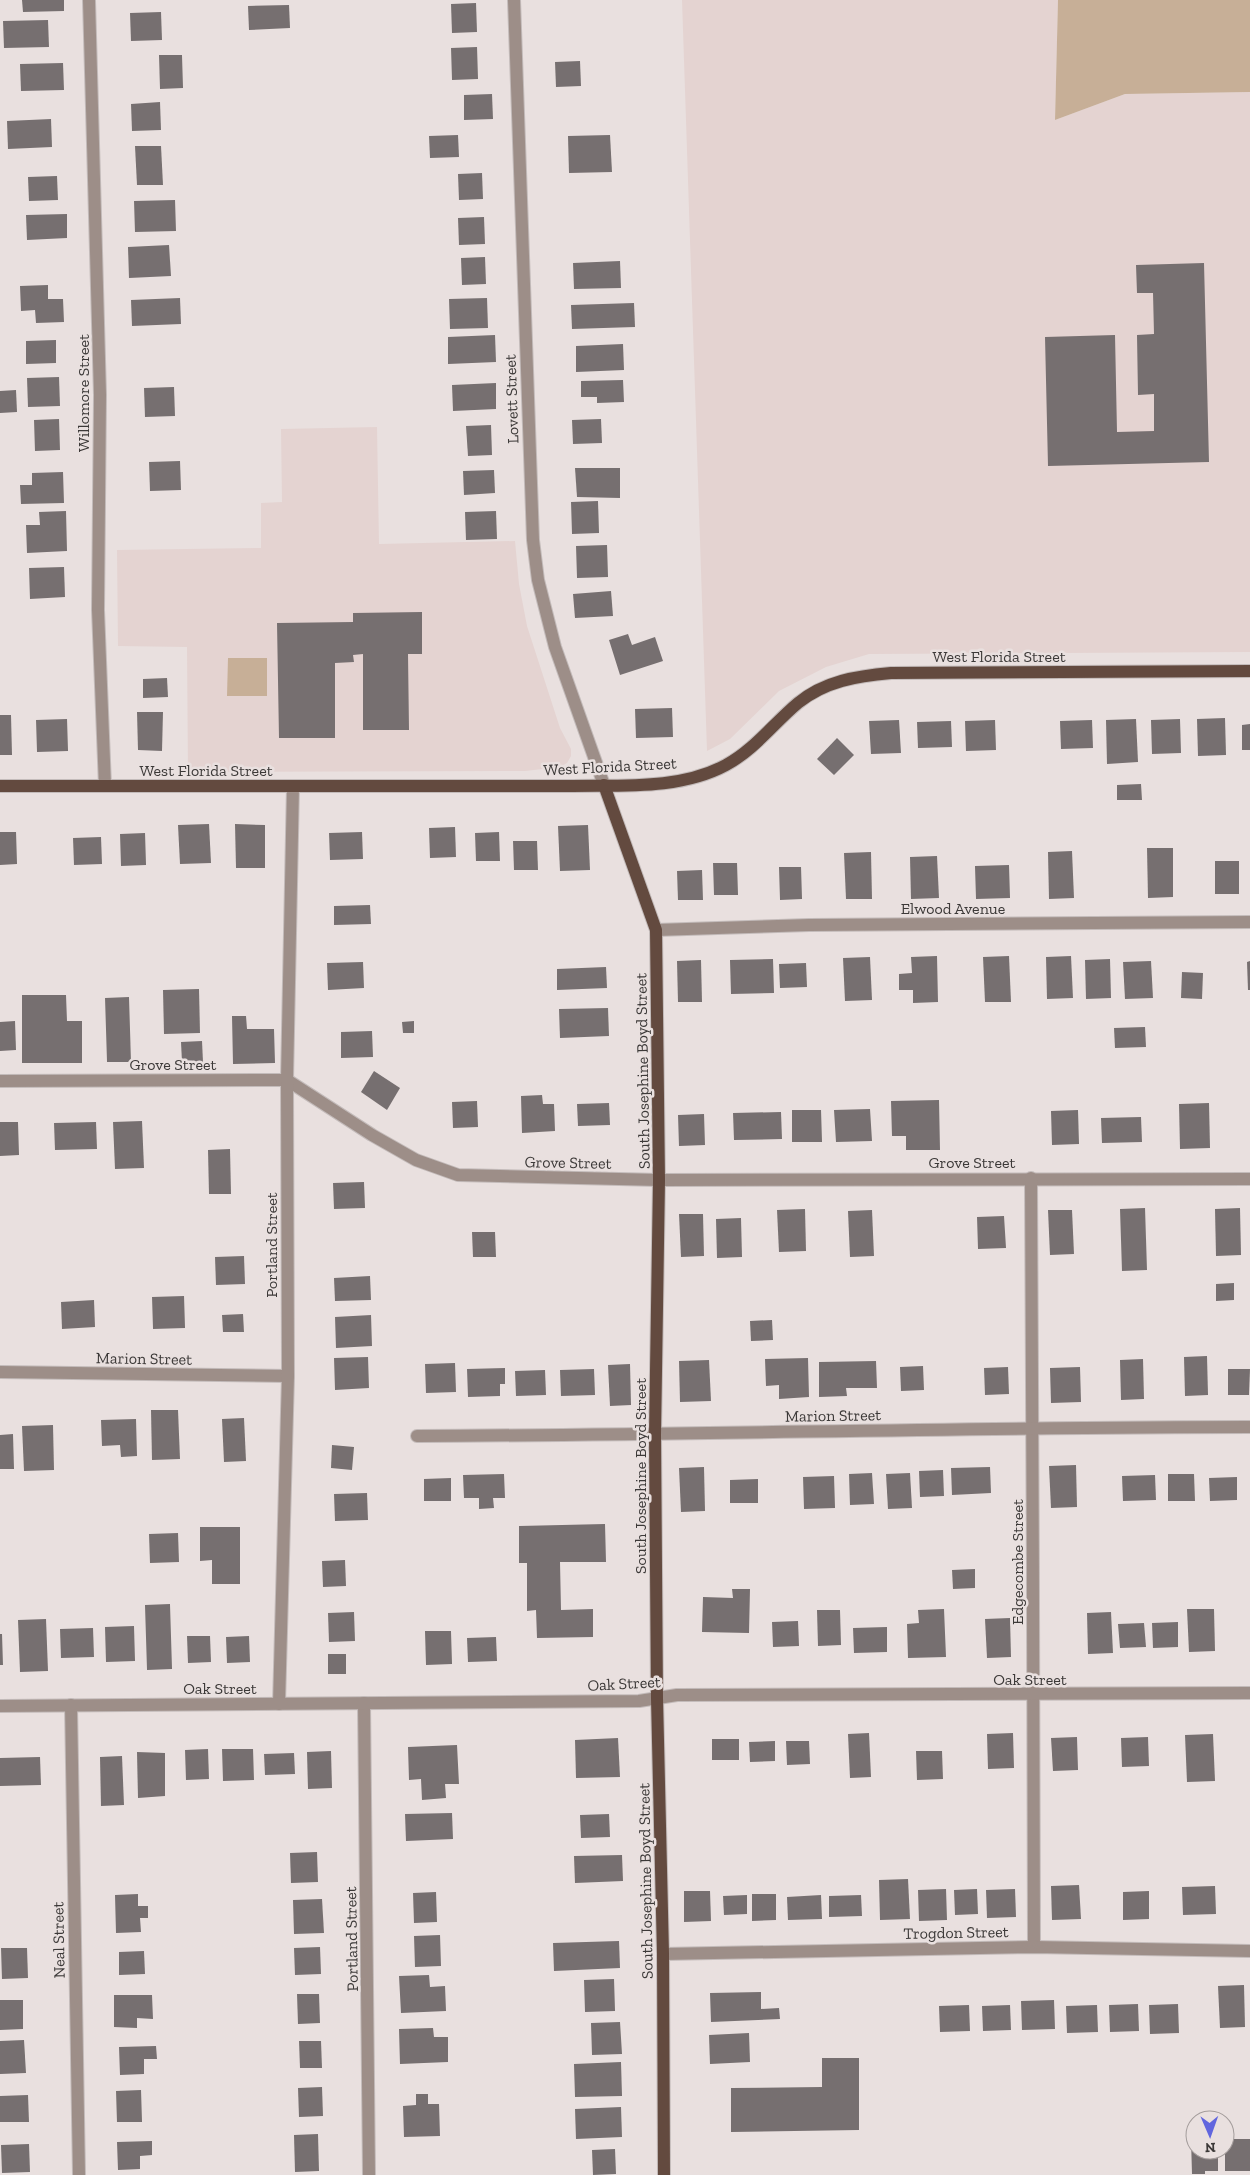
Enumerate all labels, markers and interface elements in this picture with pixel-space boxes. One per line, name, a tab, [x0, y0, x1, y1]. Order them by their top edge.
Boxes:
street label: Willomore Street	[74, 334, 93, 452]
street label: Lovett Street	[500, 354, 523, 444]
street label: West Florida Street	[932, 647, 1066, 666]
street label: West Florida Street	[543, 754, 677, 779]
street label: West Florida Street	[139, 761, 273, 780]
street label: Elwood Avenue	[901, 899, 1005, 918]
street label: South Josephine Boyd Street	[631, 973, 654, 1169]
street label: Grove Street	[130, 1055, 217, 1074]
street label: Grove Street	[524, 1152, 612, 1173]
street label: Grove Street	[929, 1153, 1016, 1172]
street label: Portland Street	[262, 1192, 281, 1298]
street label: Marion Street	[96, 1348, 192, 1369]
street label: South Josephine Boyd Street	[631, 1378, 650, 1574]
street label: Marion Street	[785, 1405, 881, 1426]
street label: Edgecombe Street	[1008, 1499, 1027, 1625]
street label: Oak Street	[993, 1670, 1067, 1689]
street label: Oak Street	[587, 1672, 661, 1695]
street label: Oak Street	[183, 1679, 257, 1698]
street label: South Josephine Boyd Street	[634, 1783, 657, 1979]
street label: Portland Street	[341, 1886, 362, 1992]
street label: Neal Street	[48, 1901, 69, 1979]
street label: Trogdon Street	[903, 1922, 1009, 1943]
north arrow	[1185, 2110, 1235, 2160]
text: N	[1204, 2139, 1216, 2156]

